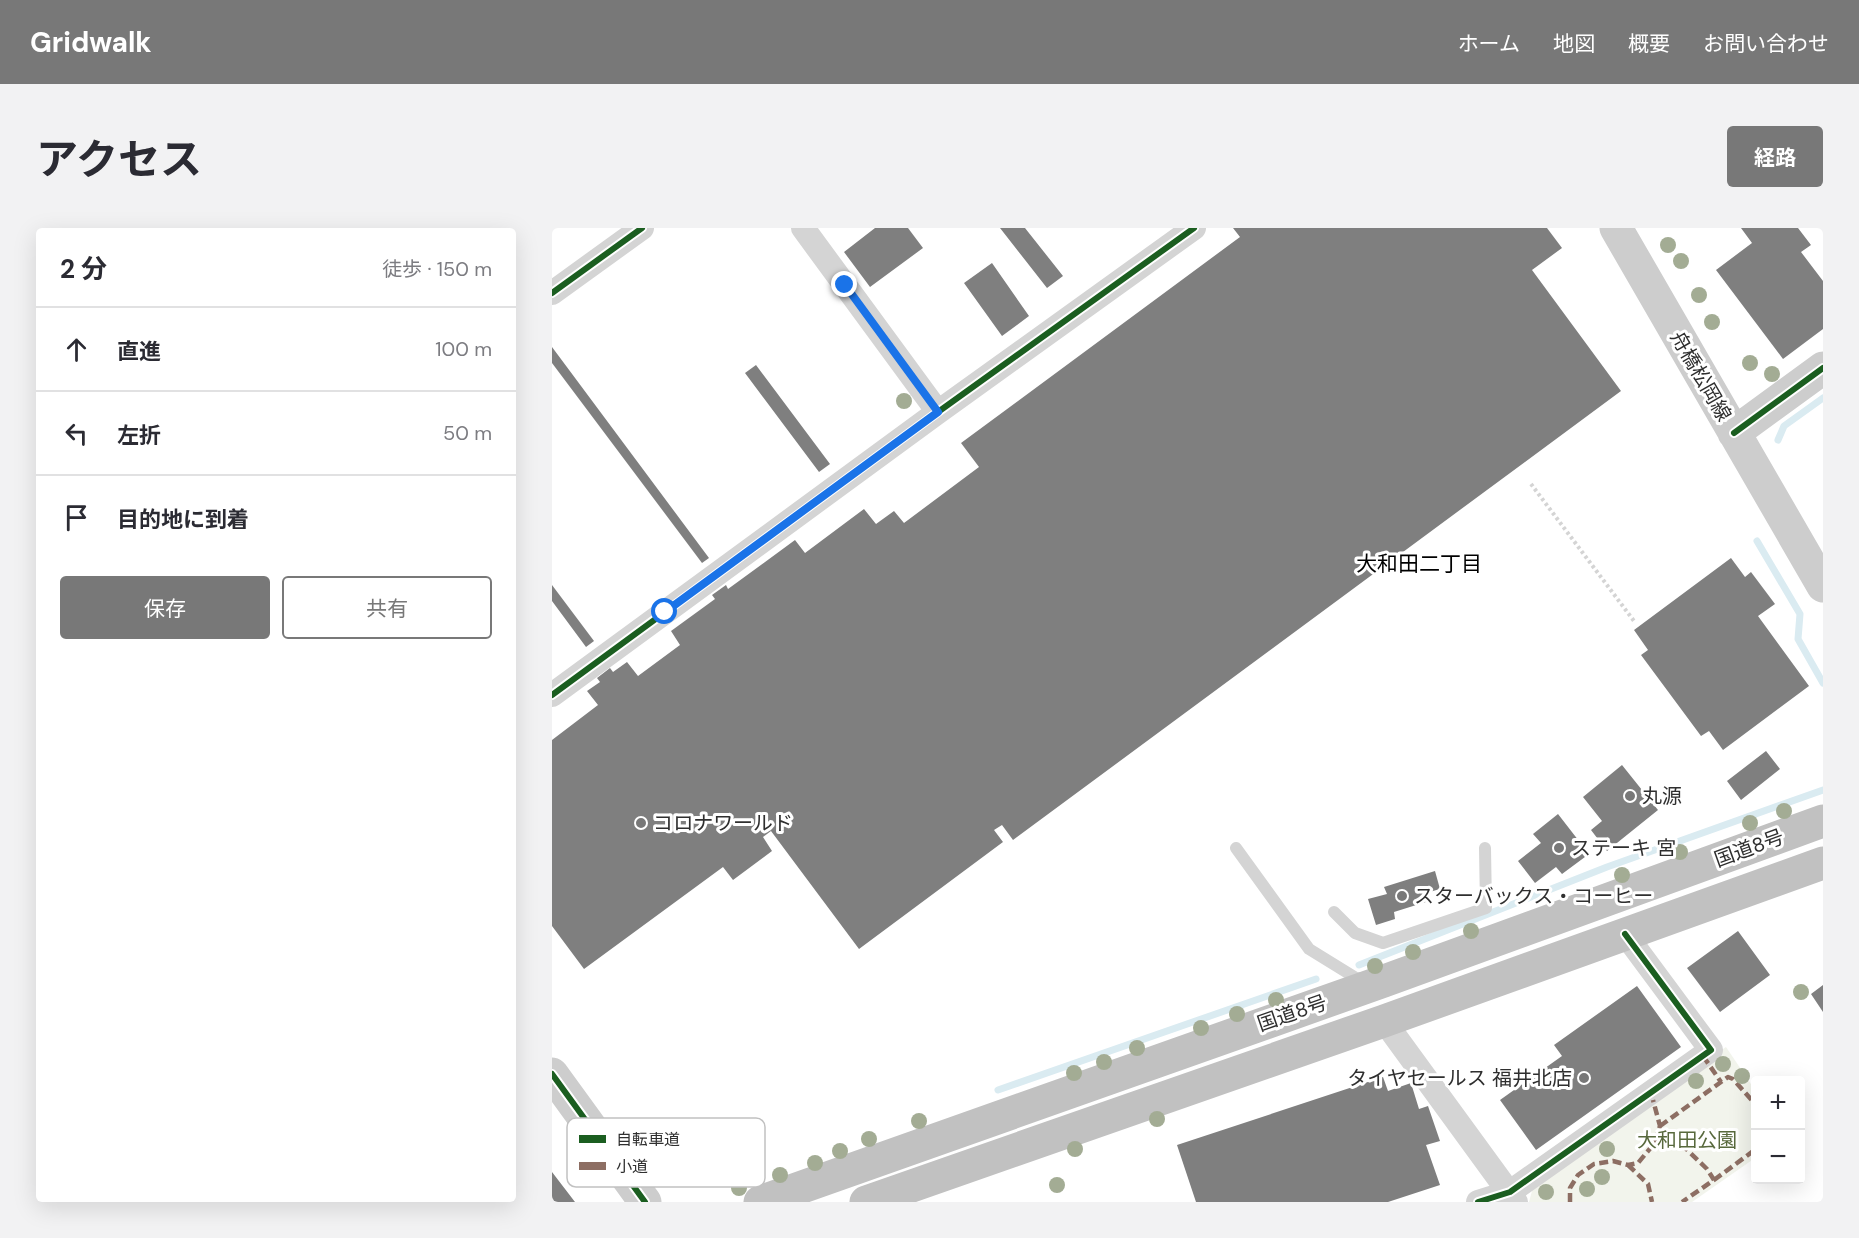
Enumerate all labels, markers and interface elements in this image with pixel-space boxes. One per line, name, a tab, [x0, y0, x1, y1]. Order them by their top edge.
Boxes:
text: Gridwalk	[30, 24, 152, 61]
text: ホーム	[1458, 30, 1520, 58]
text: 地図	[1553, 30, 1595, 58]
text: 概要	[1628, 30, 1670, 58]
text: お問い合わせ	[1703, 30, 1829, 58]
button: 経路	[1727, 126, 1823, 187]
text: アクセス	[36, 132, 202, 187]
text: 2 分	[60, 252, 107, 286]
text: 徒歩 · 150 m	[382, 256, 492, 282]
route end	[831, 271, 857, 297]
street label: 舟橋松岡線	[1665, 326, 1737, 426]
icon: ahead	[60, 333, 93, 366]
text: 100 m	[435, 336, 492, 362]
text: 直進	[117, 337, 161, 366]
icon: left	[60, 417, 93, 450]
text: 50 m	[443, 420, 492, 446]
text: 左折	[117, 421, 161, 450]
icon: arrive	[60, 501, 93, 534]
text: 目的地に到着	[117, 505, 249, 534]
district label: 大和田二丁目	[1356, 550, 1482, 578]
button: 保存	[60, 576, 270, 639]
button: 共有	[282, 576, 492, 639]
route start	[651, 598, 677, 624]
place label: 丸源	[1642, 783, 1682, 809]
marker: 丸源	[1623, 789, 1637, 803]
place label: コロナワールド	[653, 810, 793, 836]
marker: コロナワールド	[634, 816, 648, 830]
street label: 国道8号	[1711, 823, 1787, 873]
place label: ステーキ 宮	[1571, 835, 1676, 861]
marker: ステーキ 宮	[1552, 841, 1566, 855]
place label: スターバックス・コーヒー	[1414, 883, 1653, 909]
marker: スターバックス・コーヒー	[1395, 889, 1409, 903]
street label: 国道8号	[1254, 989, 1330, 1037]
place label: タイヤセールス 福井北店	[1347, 1065, 1572, 1091]
marker: タイヤセールス 福井北店	[1577, 1071, 1591, 1085]
map controls	[1751, 1076, 1805, 1184]
button: +	[1751, 1076, 1805, 1130]
legend	[567, 1118, 765, 1187]
park label: 大和田公園	[1637, 1127, 1737, 1153]
text: 自転車道	[616, 1129, 680, 1150]
button: −	[1751, 1130, 1805, 1184]
text: 小道	[616, 1156, 648, 1177]

